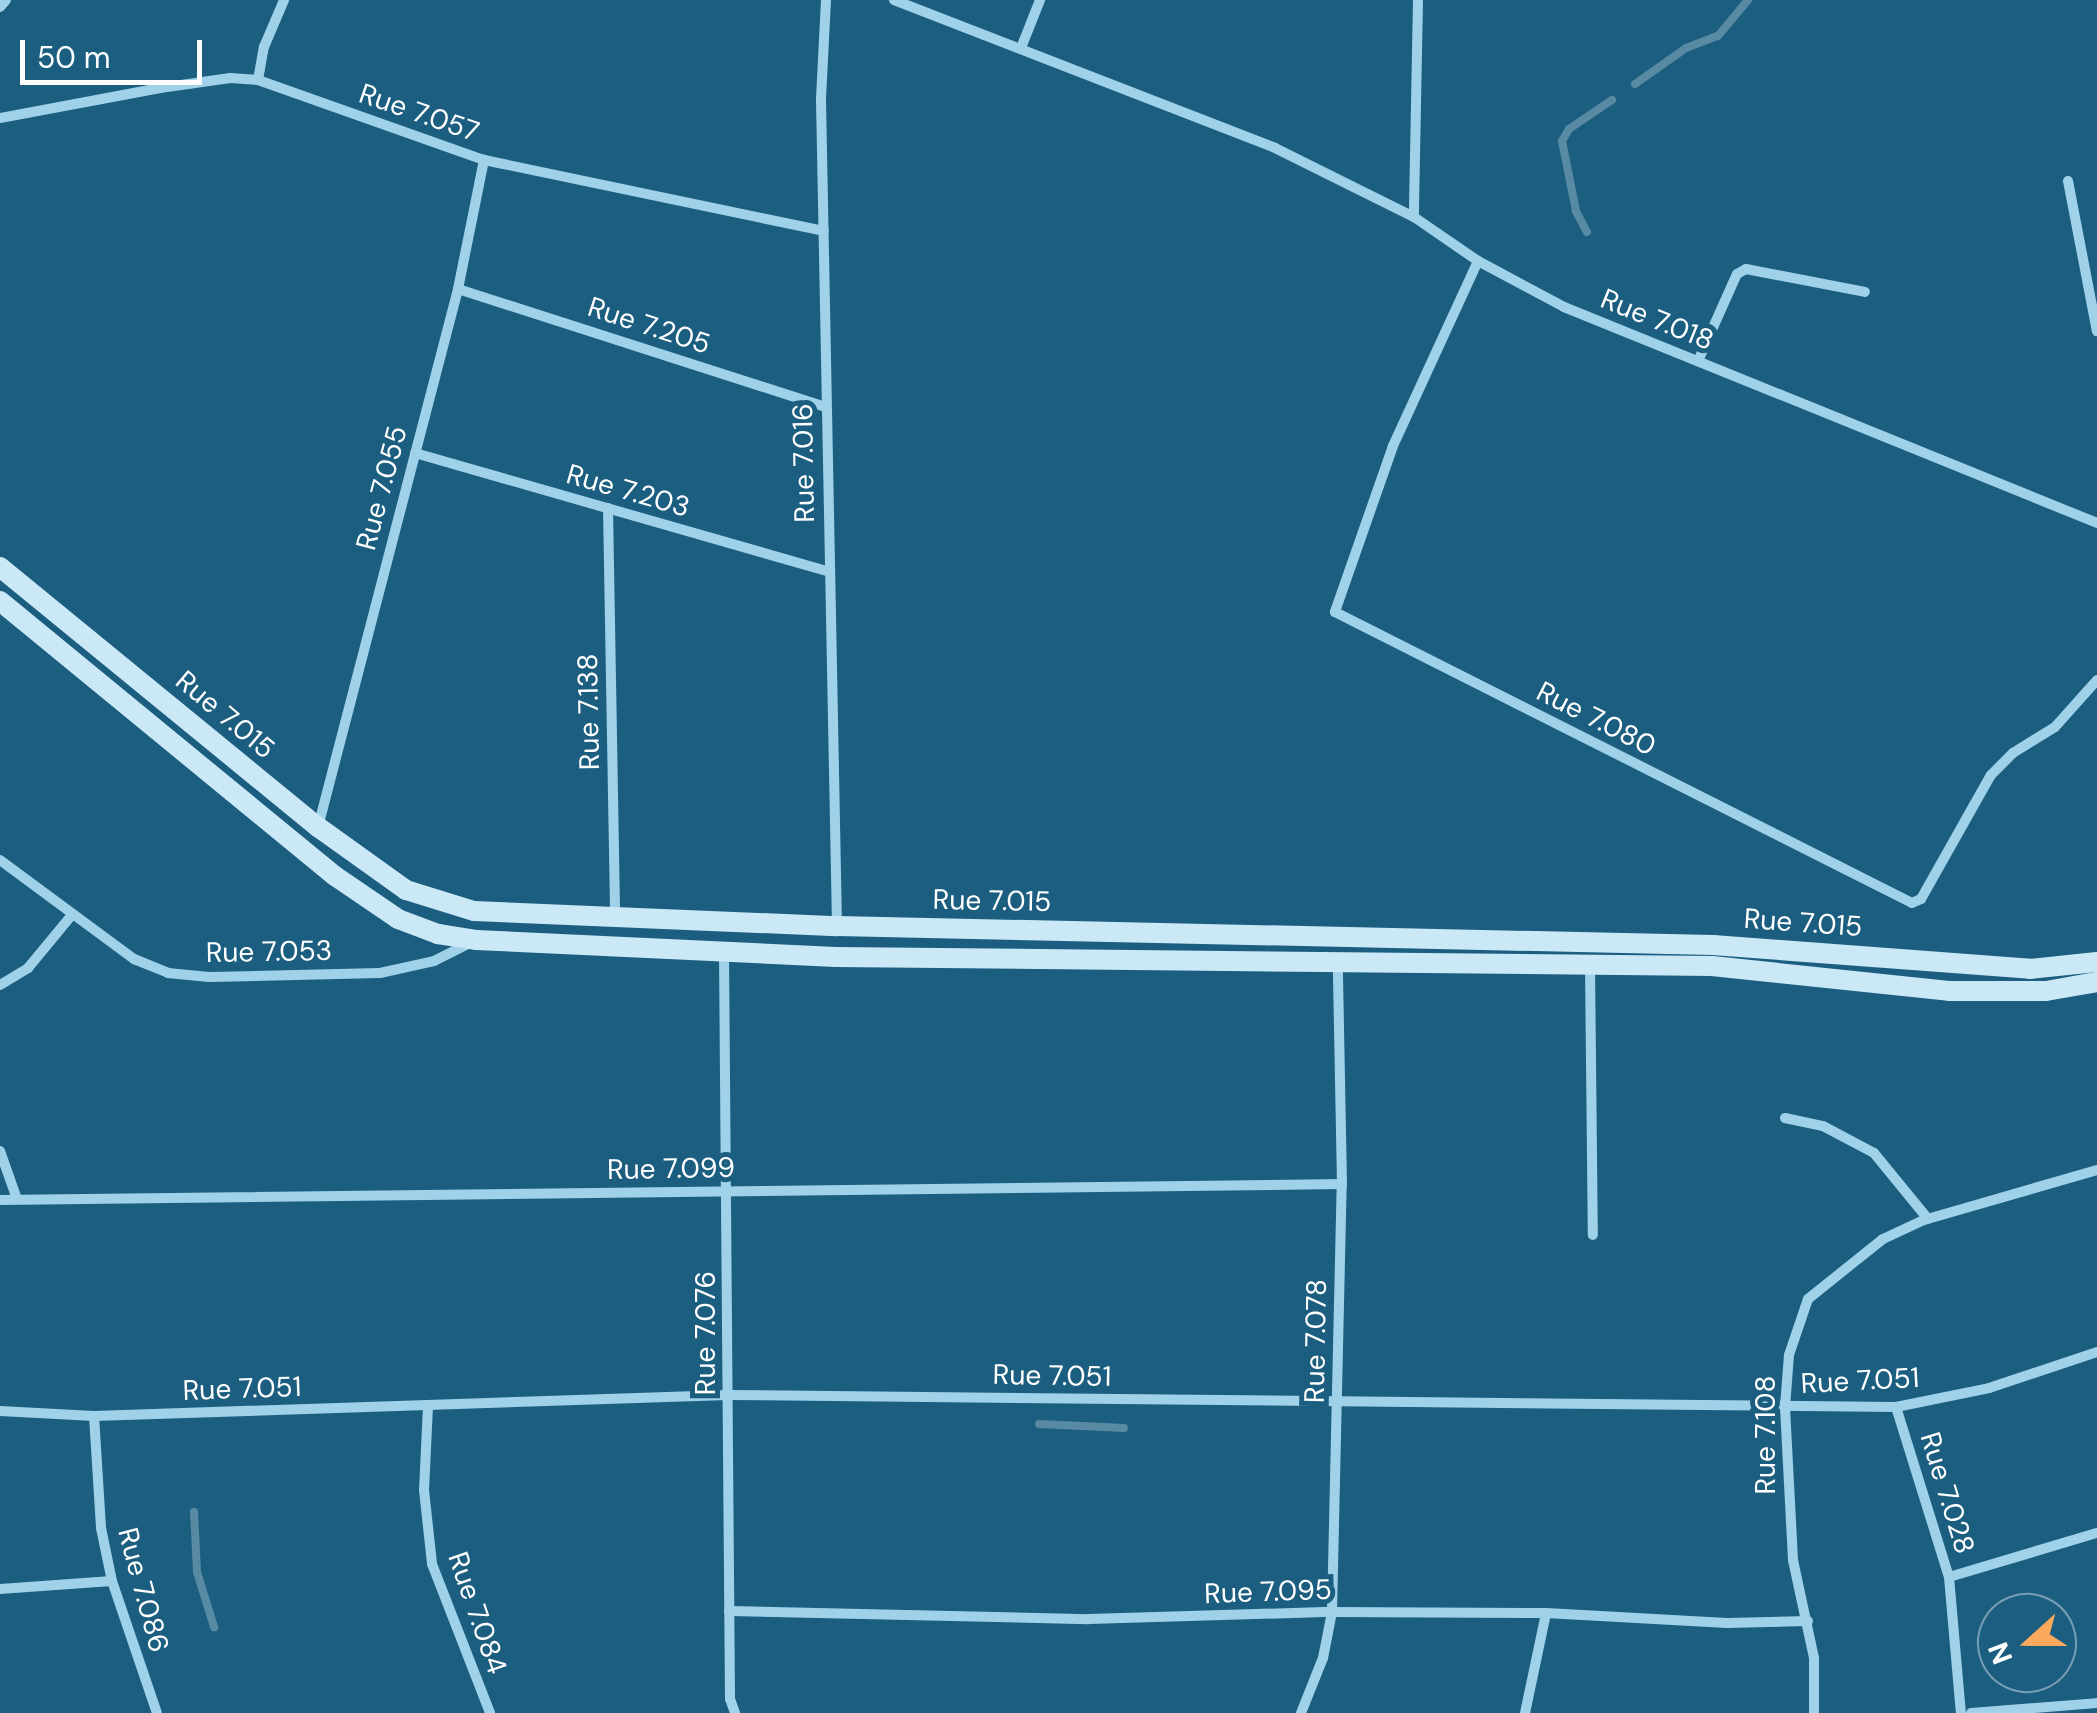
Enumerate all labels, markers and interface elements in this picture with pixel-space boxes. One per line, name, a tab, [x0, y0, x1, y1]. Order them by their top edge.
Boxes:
scale bar	[25, 20, 208, 82]
text: 50 m	[37, 38, 111, 77]
street label: Rue 7.057	[355, 77, 483, 149]
street label: Rue 7.018	[1596, 282, 1718, 358]
street label: Rue 7.205	[583, 290, 715, 362]
street label: Rue 7.016	[786, 403, 822, 523]
street label: Rue 7.055	[349, 422, 415, 554]
street label: Rue 7.203	[563, 457, 693, 525]
street label: Rue 7.138	[571, 653, 607, 771]
street label: Rue 7.015	[169, 664, 281, 766]
street label: Rue 7.080	[1531, 675, 1661, 763]
street label: Rue 7.015	[932, 883, 1052, 919]
street label: Rue 7.015	[1743, 902, 1863, 944]
street label: Rue 7.053	[205, 934, 333, 970]
street label: Rue 7.099	[607, 1151, 735, 1187]
street label: Rue 7.076	[689, 1271, 723, 1395]
street label: Rue 7.078	[1298, 1279, 1334, 1403]
street label: Rue 7.051	[992, 1358, 1112, 1394]
street label: Rue 7.051	[1800, 1361, 1920, 1401]
street label: Rue 7.051	[182, 1370, 302, 1408]
street label: Rue 7.108	[1749, 1375, 1783, 1495]
street label: Rue 7.028	[1913, 1428, 1981, 1558]
street label: Rue 7.086	[110, 1524, 176, 1656]
street label: Rue 7.084	[440, 1548, 514, 1678]
street label: Rue 7.095	[1204, 1573, 1332, 1611]
north arrow	[1977, 1593, 2077, 1693]
text: N	[1979, 1637, 2021, 1669]

